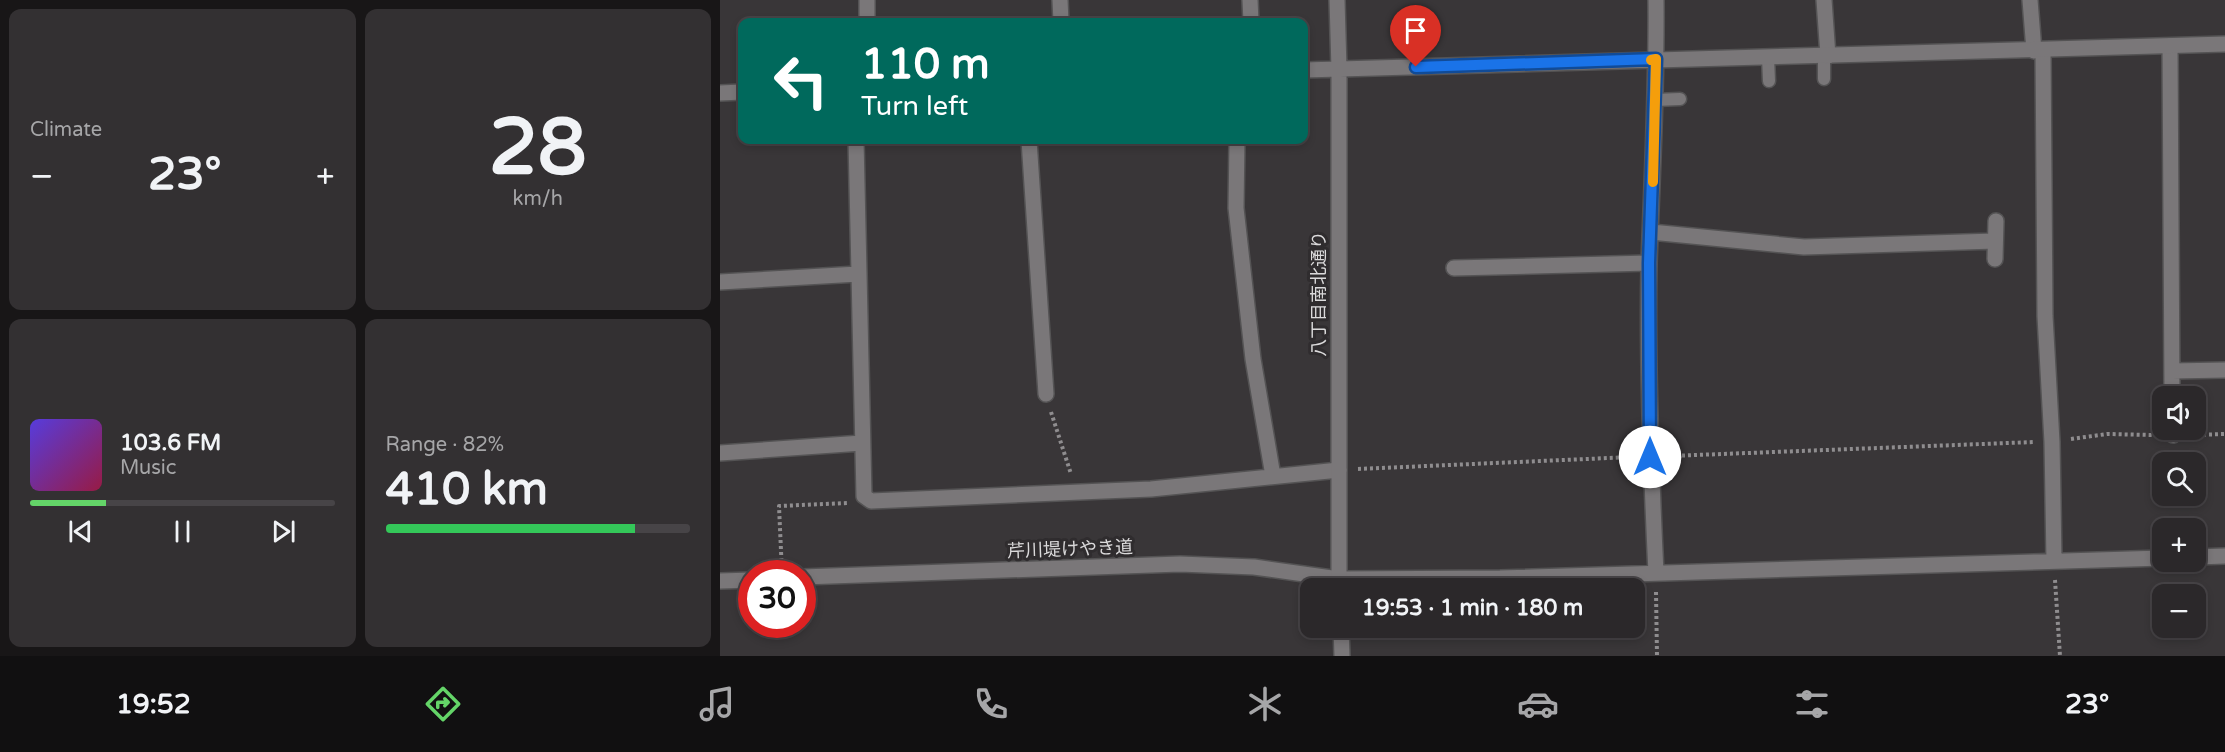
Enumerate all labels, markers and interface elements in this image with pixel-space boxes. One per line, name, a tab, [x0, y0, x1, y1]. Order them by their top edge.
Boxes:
pin	[1390, 5, 1441, 67]
icon: arrive	[1399, 14, 1432, 47]
text: 110 m	[861, 39, 990, 90]
icon: left	[762, 42, 840, 120]
text: Turn left	[861, 90, 968, 123]
text: 28	[489, 101, 587, 195]
text: Climate	[30, 118, 102, 142]
text: 23°	[148, 148, 221, 202]
text: −	[30, 157, 54, 196]
text: +	[316, 157, 334, 196]
text: km/h	[513, 187, 563, 211]
street label: 八丁目南北通り	[1308, 231, 1330, 357]
map controls	[2152, 386, 2206, 638]
button: sound	[2152, 386, 2206, 440]
position arrow	[1618, 425, 1682, 489]
text: 103.6 FM	[120, 430, 221, 456]
text: Range · 82%	[386, 433, 504, 457]
button: search	[2152, 452, 2206, 506]
text: Music	[120, 456, 176, 480]
text: 410 km	[386, 463, 548, 517]
icon: previous	[64, 515, 97, 548]
icon: pause	[166, 515, 199, 548]
icon: next	[267, 515, 300, 548]
button: +	[2152, 518, 2206, 572]
street label: 芹川堤けやき道	[1007, 536, 1133, 562]
speed limit sign: 30	[738, 560, 816, 638]
button: −	[2152, 584, 2206, 638]
text: 19:53 · 1 min · 180 m	[1362, 595, 1583, 621]
icon: directions	[422, 683, 464, 725]
icon: music	[696, 683, 738, 725]
icon: phone	[970, 683, 1012, 725]
icon: climate	[1244, 683, 1286, 725]
icon: car	[1517, 683, 1559, 725]
icon: filters	[1791, 683, 1833, 725]
text: 19:52	[116, 688, 191, 721]
text: 23°	[2065, 688, 2109, 721]

